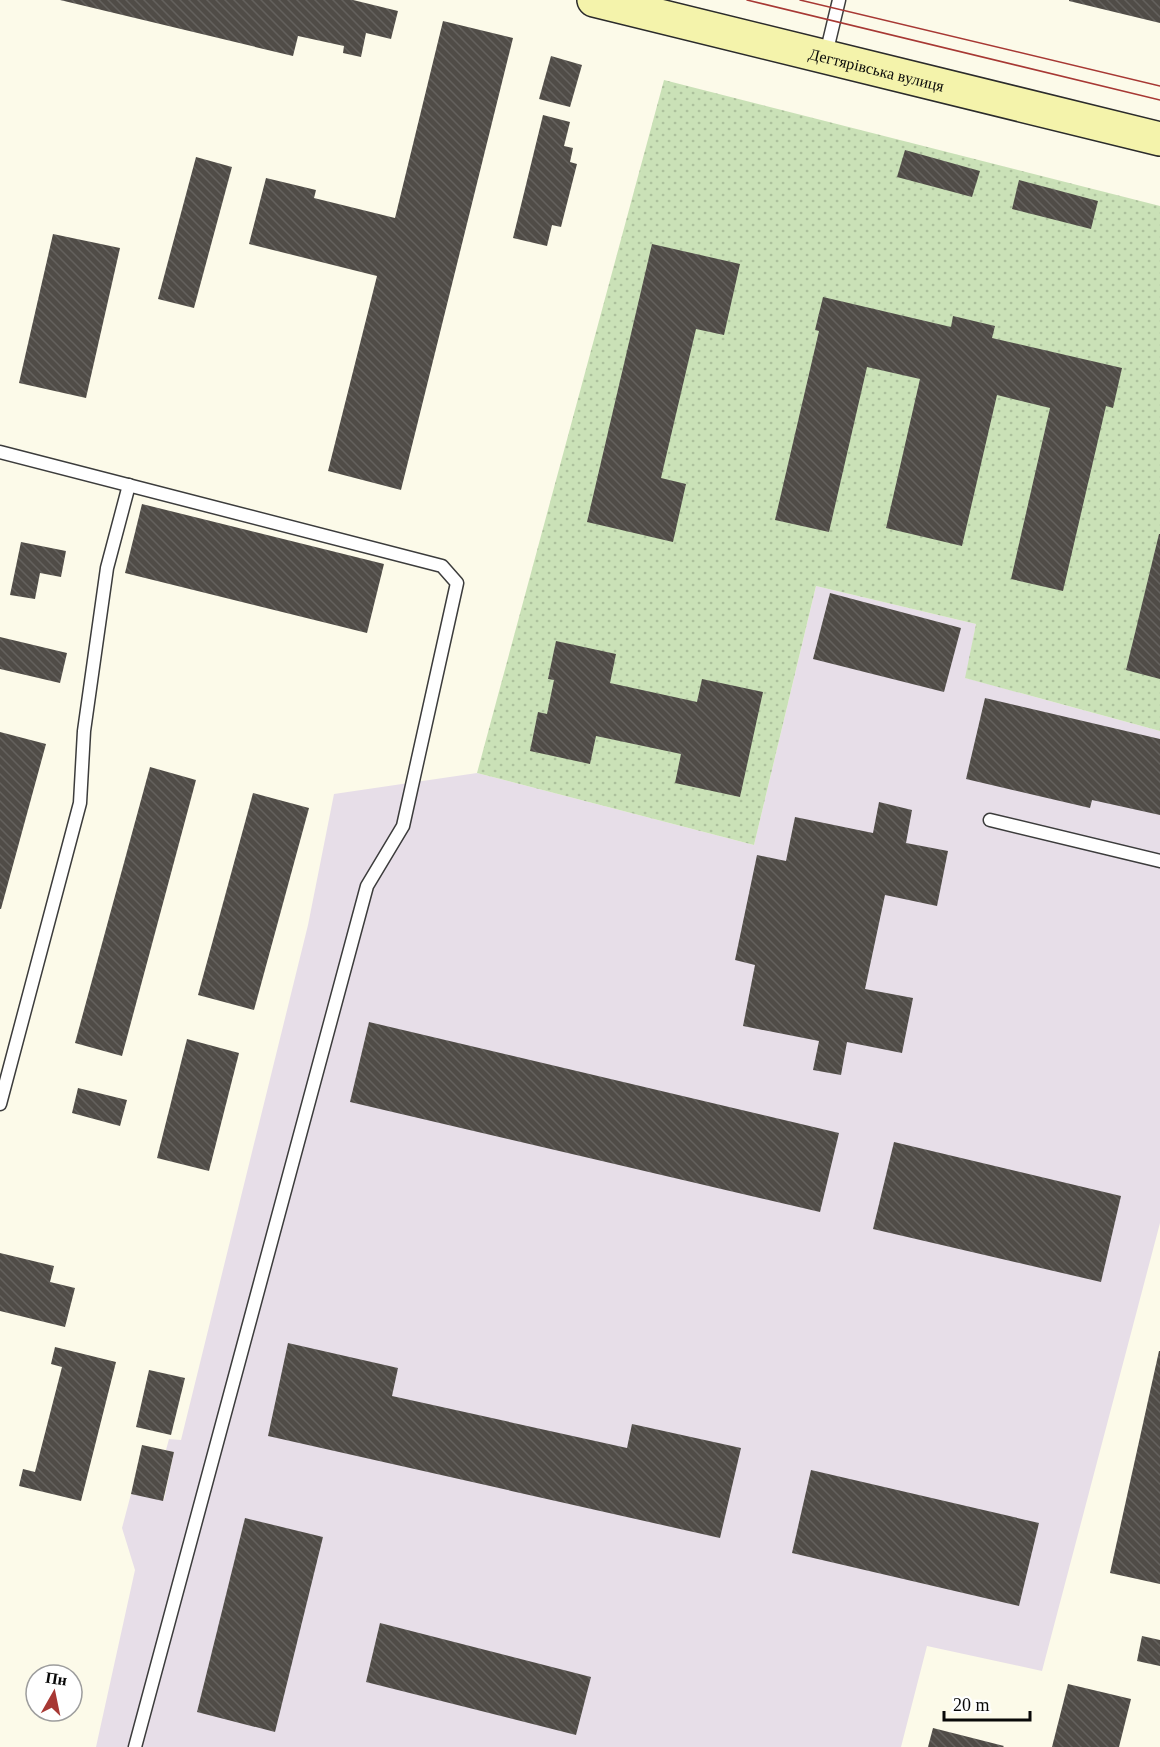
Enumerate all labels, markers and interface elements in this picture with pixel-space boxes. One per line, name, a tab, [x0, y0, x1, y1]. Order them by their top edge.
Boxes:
street label: Дегтярівська вулиця	[807, 45, 947, 94]
north arrow	[24, 1663, 84, 1723]
text: Пн	[44, 1669, 68, 1689]
scale bar	[944, 1684, 1030, 1722]
text: 20 m	[953, 1695, 990, 1715]

